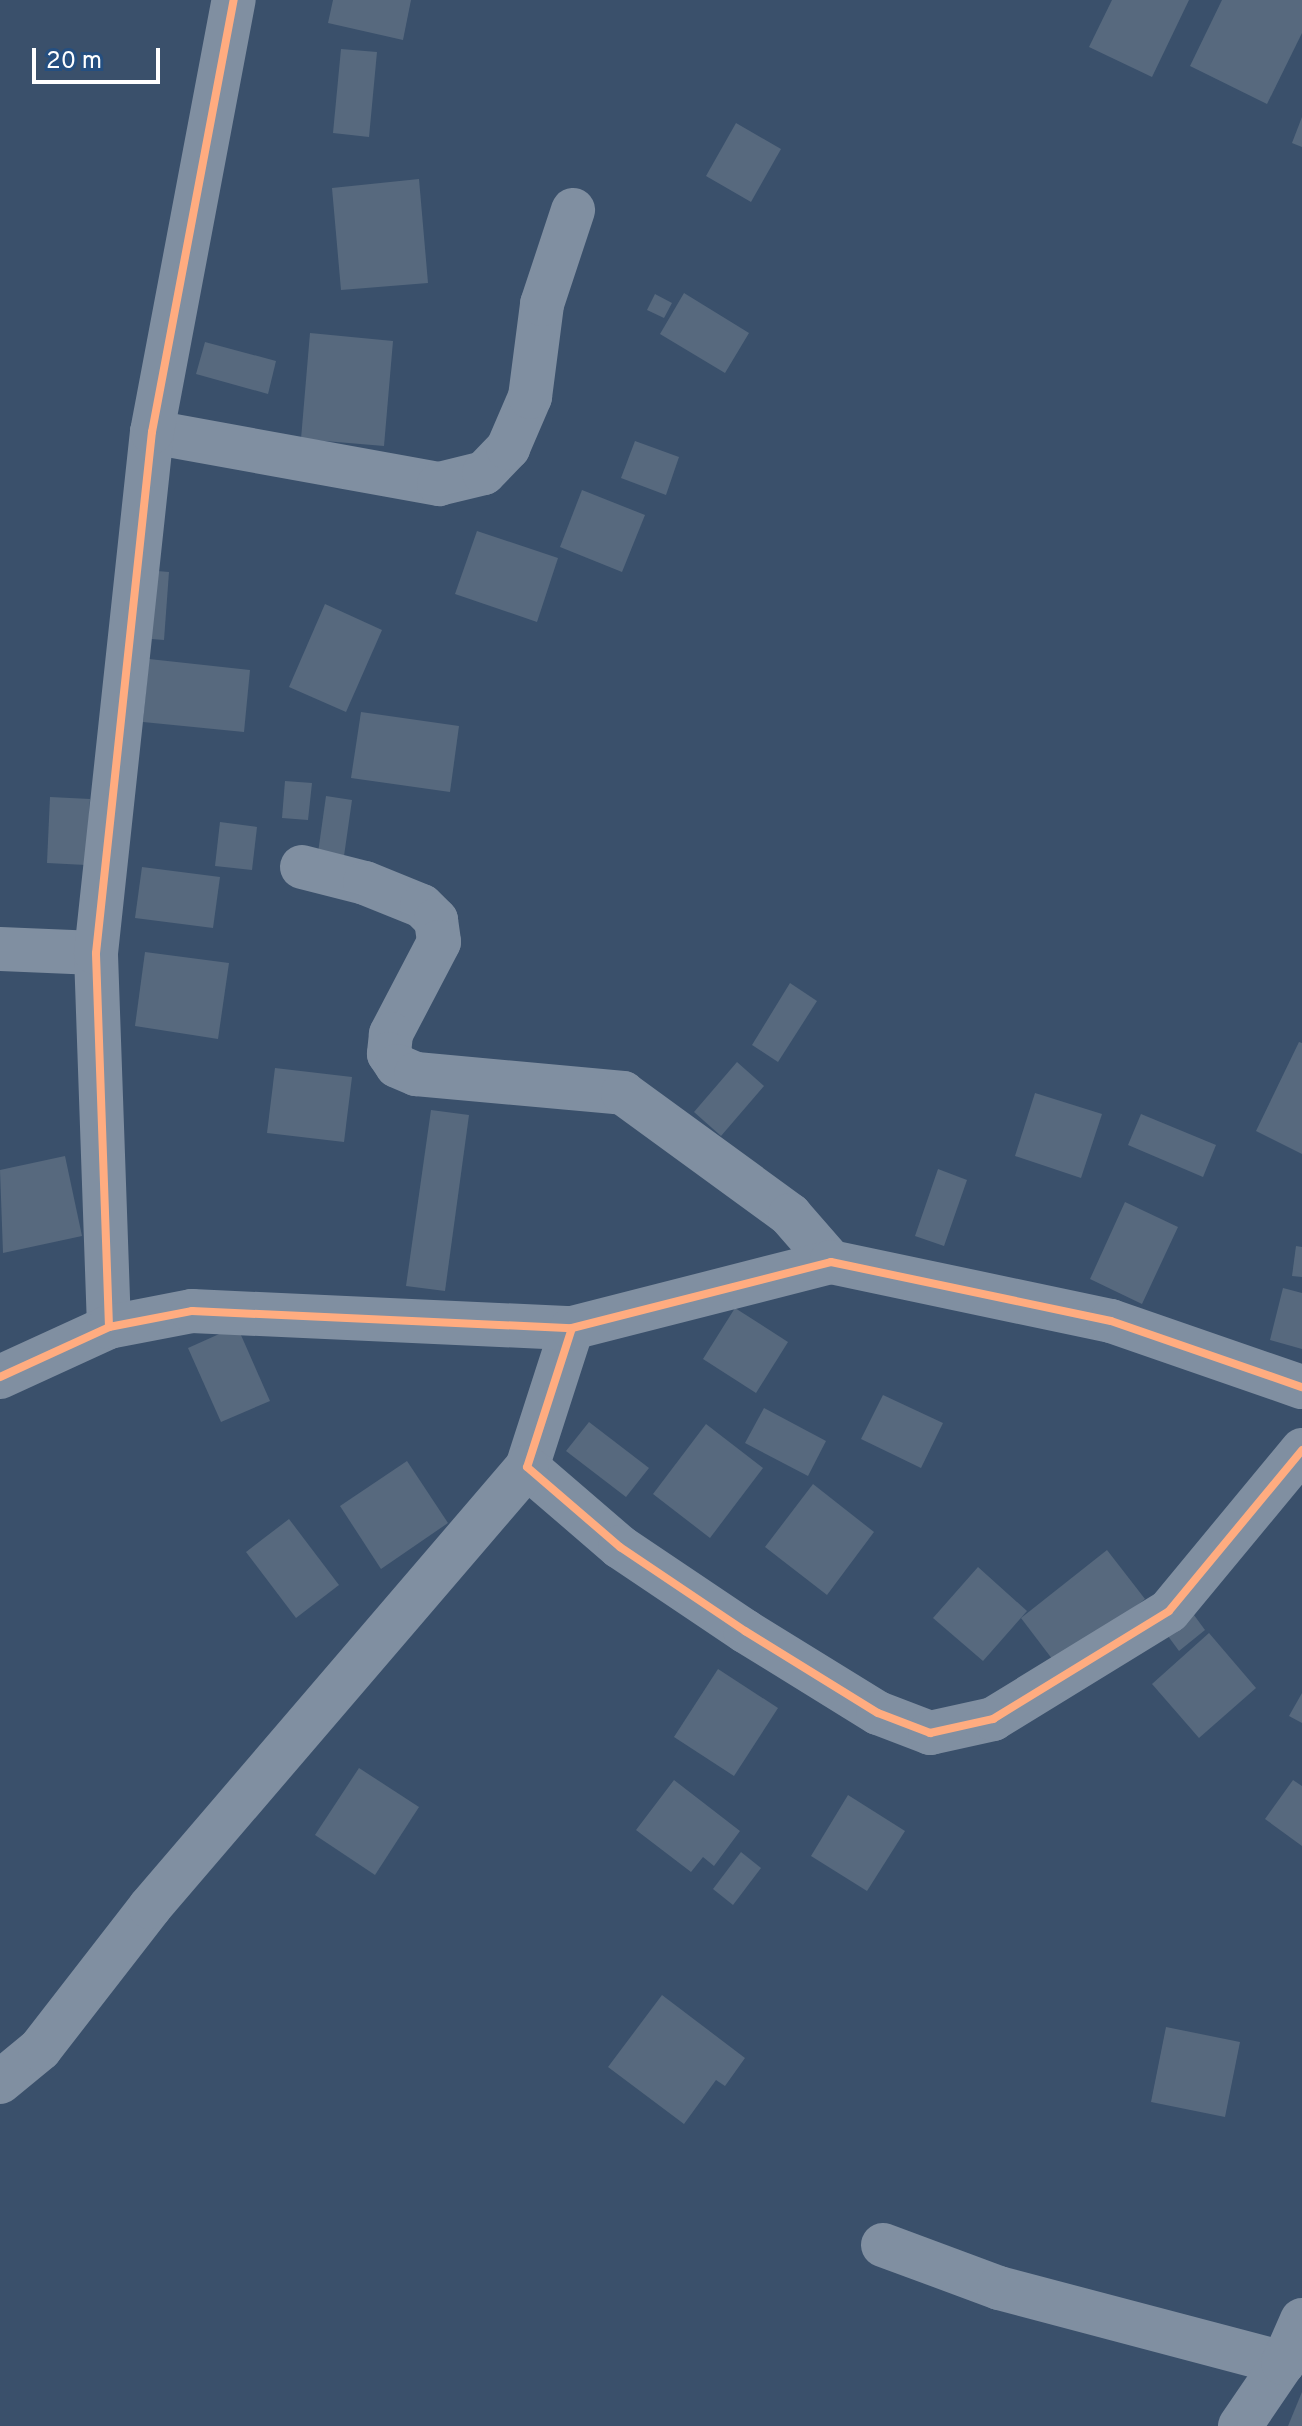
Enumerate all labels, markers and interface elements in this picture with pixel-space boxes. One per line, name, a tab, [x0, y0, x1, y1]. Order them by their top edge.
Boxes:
scale bar	[36, 32, 164, 82]
text: 20 m	[46, 47, 102, 77]

